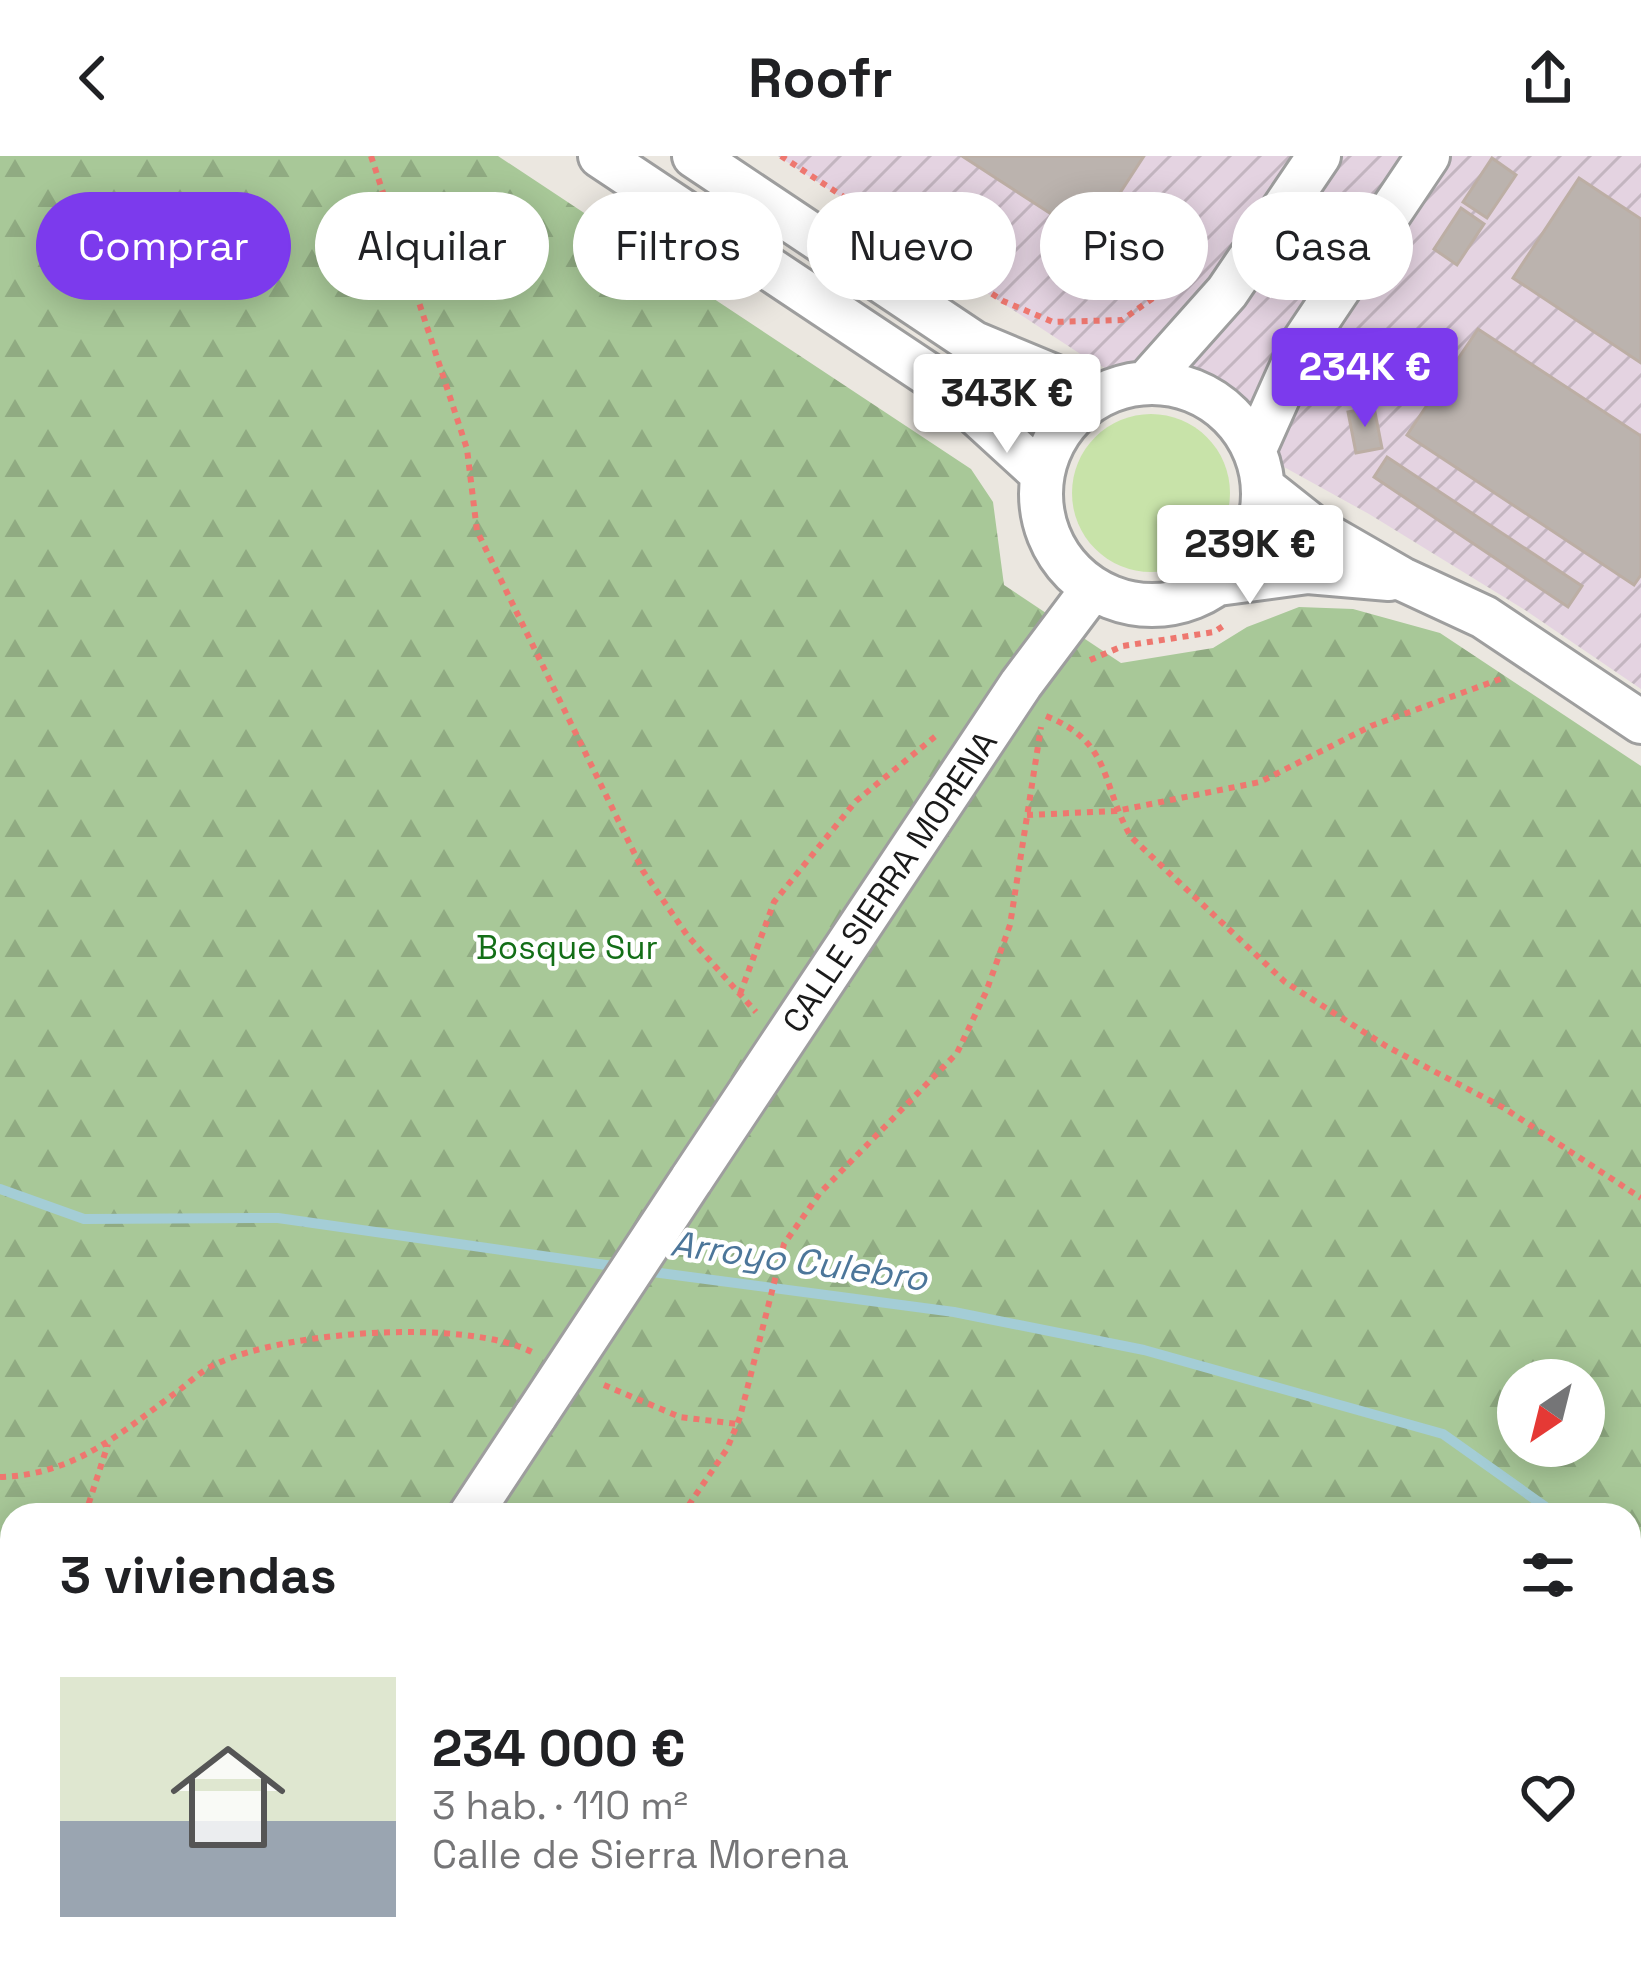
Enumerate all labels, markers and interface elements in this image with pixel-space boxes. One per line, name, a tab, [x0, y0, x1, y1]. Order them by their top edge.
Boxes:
text: Roofr	[748, 44, 893, 113]
icon: back	[60, 45, 126, 111]
icon: share	[1515, 45, 1581, 111]
chip: Comprar	[36, 192, 291, 300]
chip: Alquilar	[315, 192, 549, 300]
chip: Filtros	[573, 192, 783, 300]
chip: Nuevo	[807, 192, 1016, 300]
chip: Piso	[1040, 192, 1208, 300]
chip: Casa	[1232, 192, 1413, 300]
pin: 234K €	[1267, 328, 1463, 430]
text: 234K €	[1299, 342, 1431, 391]
pin: 343K €	[909, 354, 1105, 456]
text: 343K €	[941, 368, 1074, 417]
pin: 239K €	[1152, 505, 1348, 607]
text: 239K €	[1184, 519, 1316, 568]
street label: CALLE SIERRA MORENA	[773, 723, 1007, 1041]
park label: Bosque Sur	[476, 927, 658, 969]
water label: Arroyo Culebro	[668, 1220, 932, 1302]
north arrow	[1497, 1359, 1605, 1467]
map controls	[1497, 1359, 1605, 1467]
icon: filters	[1515, 1542, 1581, 1608]
text: 3 viviendas	[60, 1543, 336, 1608]
text: 234 000 €	[432, 1716, 685, 1781]
icon: home	[156, 1725, 300, 1869]
icon: heart	[1515, 1764, 1581, 1830]
text: 3 hab. · 110 m²	[432, 1781, 688, 1830]
text: Calle de Sierra Morena	[432, 1830, 849, 1879]

